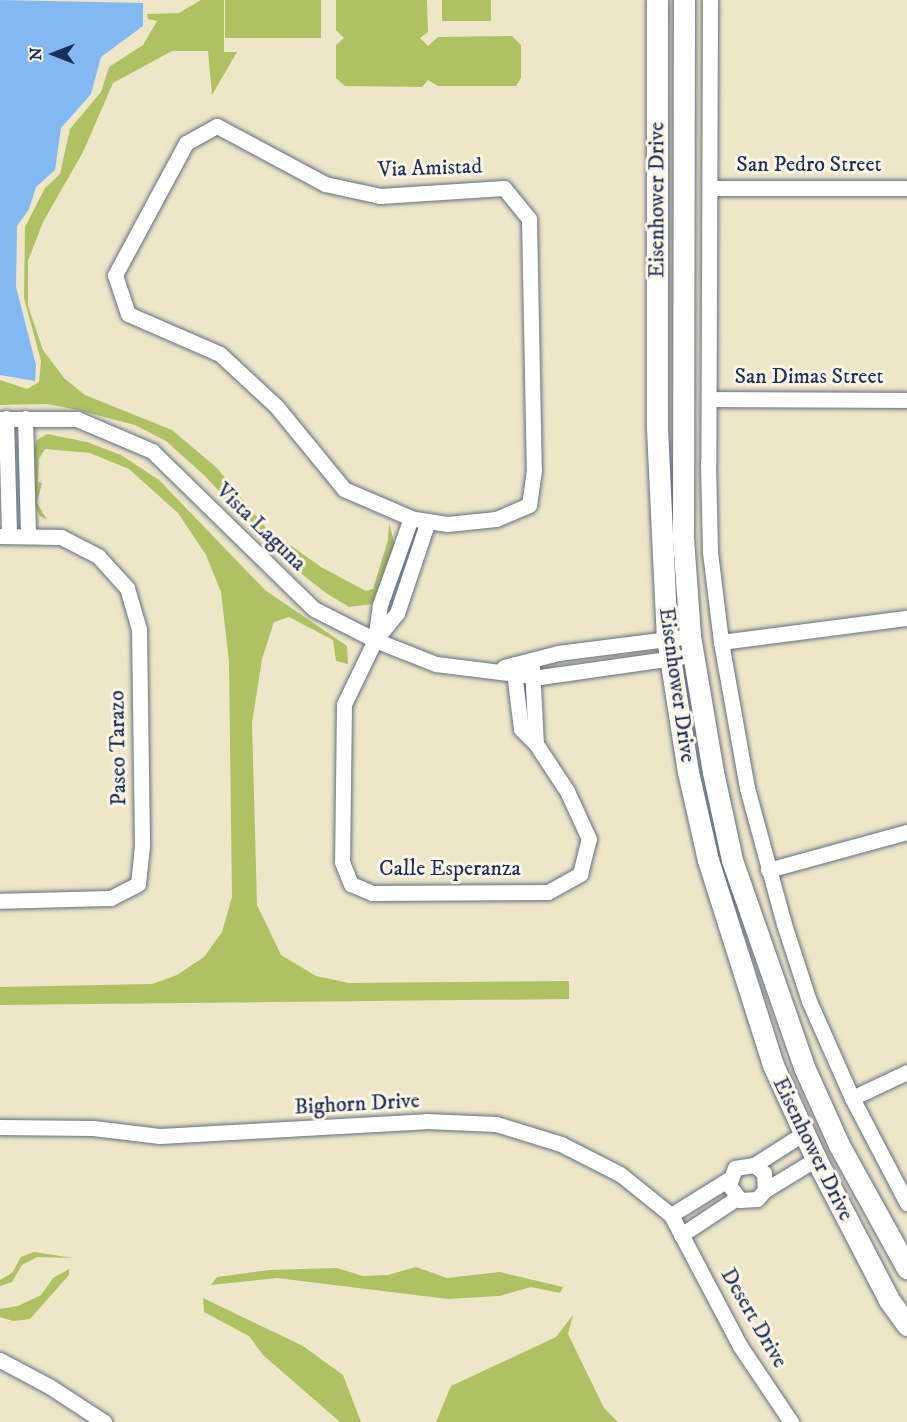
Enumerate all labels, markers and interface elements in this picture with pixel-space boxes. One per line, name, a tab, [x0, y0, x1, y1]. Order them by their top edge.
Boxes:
north arrow	[24, 24, 84, 84]
text: N	[26, 47, 46, 61]
street label: Eisenhower Drive	[644, 122, 670, 278]
street label: San Pedro Street	[736, 152, 882, 178]
street label: Via Amistad	[377, 153, 483, 183]
street label: San Dimas Street	[734, 364, 884, 390]
street label: Vista Laguna	[210, 477, 312, 577]
street label: Eisenhower Drive	[653, 606, 701, 764]
street label: Paseo Tarazo	[104, 690, 132, 806]
street label: Calle Esperanza	[379, 856, 521, 882]
street label: Eisenhower Drive	[767, 1073, 859, 1225]
street label: Bighorn Drive	[294, 1088, 420, 1120]
street label: Desert Drive	[715, 1263, 793, 1373]

